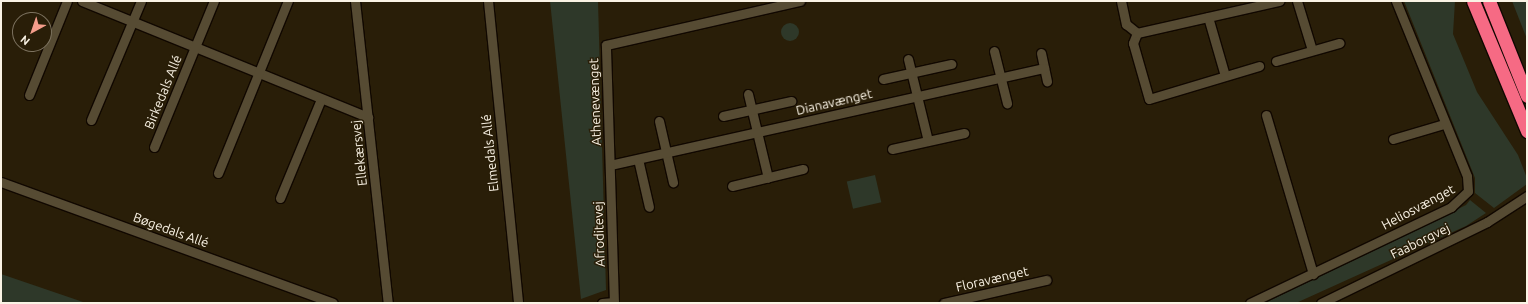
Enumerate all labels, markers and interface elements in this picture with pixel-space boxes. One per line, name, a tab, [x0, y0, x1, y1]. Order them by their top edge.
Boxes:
north arrow	[12, 12, 52, 52]
text: N	[18, 33, 32, 48]
street label: Birkedals Allé	[141, 53, 185, 131]
street label: Athenevænget	[586, 58, 604, 146]
street label: Dianavænget	[794, 86, 874, 118]
street label: Elmedals Allé	[478, 113, 502, 193]
street label: Ellekærsvej	[348, 119, 370, 187]
street label: Heliosvænget	[1379, 181, 1457, 233]
street label: Afroditevej	[590, 201, 608, 267]
street label: Bøgedals Allé	[131, 209, 211, 251]
street label: Faaborgvej	[1388, 220, 1452, 262]
street label: Floravænget	[954, 263, 1030, 295]

